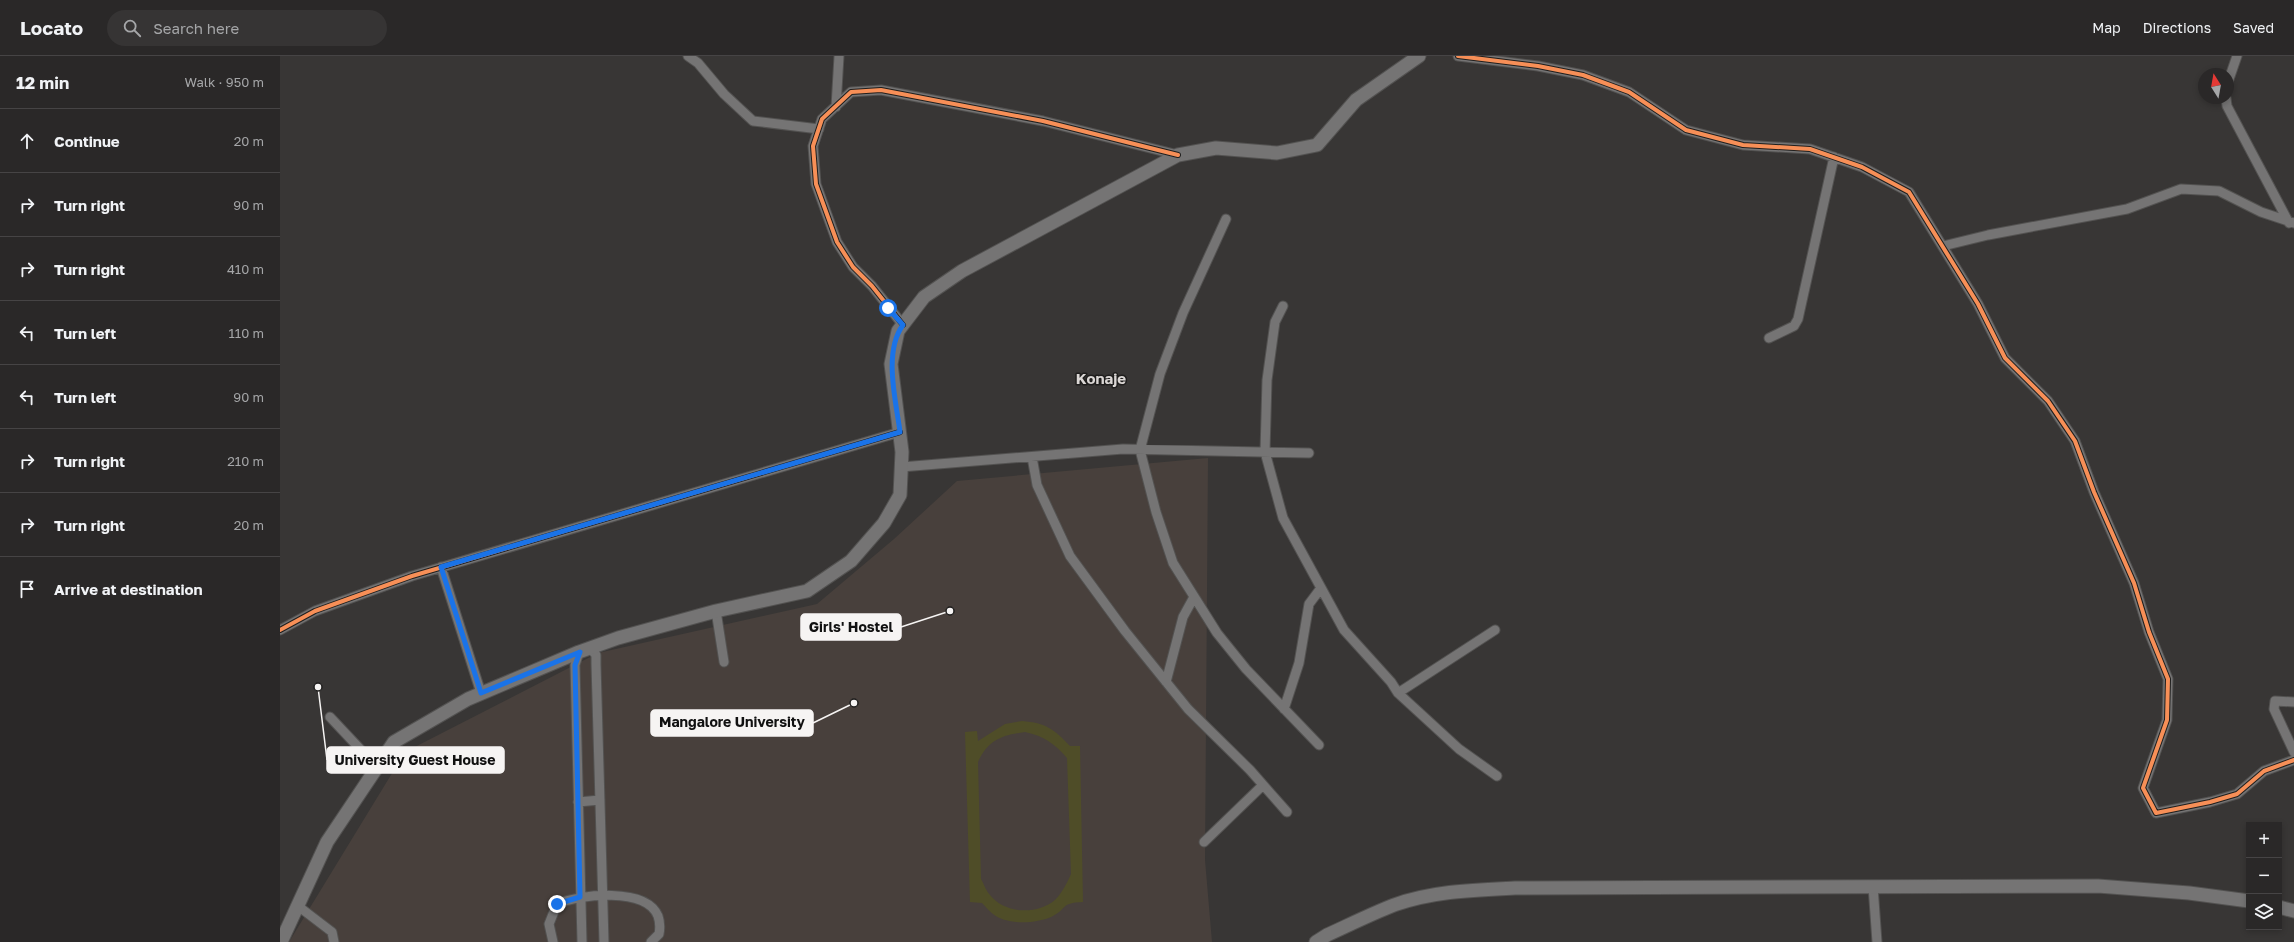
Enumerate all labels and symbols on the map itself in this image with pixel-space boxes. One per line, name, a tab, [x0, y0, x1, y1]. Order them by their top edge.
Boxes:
north arrow	[2198, 68, 2234, 104]
route start	[879, 299, 897, 317]
district label: Konaje	[1076, 369, 1126, 387]
callout: Girls' Hostel	[801, 614, 901, 640]
text: Girls' Hostel	[809, 618, 893, 635]
callout: Mangalore University	[651, 710, 813, 736]
text: Mangalore University	[659, 713, 806, 730]
callout: University Guest House	[327, 747, 504, 773]
text: University Guest House	[335, 751, 495, 768]
route end	[548, 895, 566, 913]

